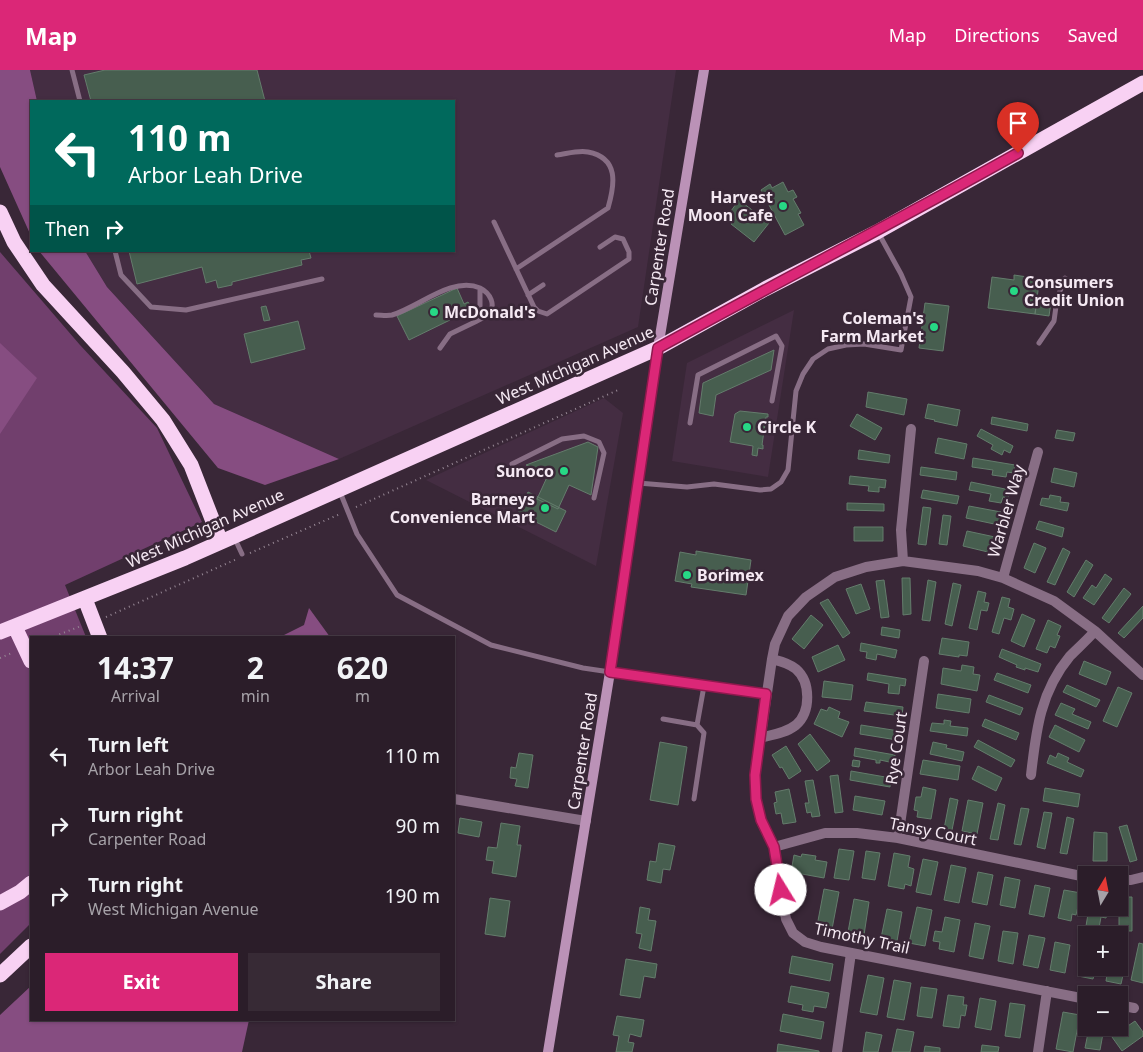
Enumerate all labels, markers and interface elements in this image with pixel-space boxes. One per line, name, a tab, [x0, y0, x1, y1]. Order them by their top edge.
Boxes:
text: Map	[25, 19, 77, 52]
text: Map	[889, 23, 926, 47]
text: Directions	[954, 23, 1040, 47]
text: Saved	[1068, 23, 1118, 47]
pin	[997, 102, 1039, 153]
icon: arrive	[1004, 109, 1032, 137]
text: 110 m	[128, 114, 231, 161]
icon: left	[45, 120, 110, 185]
text: Arbor Leah Drive	[128, 159, 303, 189]
place label: Harvest Moon Cafe	[688, 186, 773, 226]
street label: Carpenter Road	[639, 187, 679, 307]
marker: Harvest Moon Cafe	[777, 200, 789, 212]
icon: right	[100, 215, 128, 243]
text: Then	[45, 216, 90, 242]
place label: Consumers Credit Union	[1024, 271, 1124, 311]
marker: Consumers Credit Union	[1008, 285, 1020, 297]
place label: McDonald's	[444, 301, 536, 323]
marker: McDonald's	[428, 306, 440, 318]
place label: Coleman's Farm Market	[820, 307, 924, 347]
street label: West Michigan Avenue	[493, 320, 657, 410]
marker: Coleman's Farm Market	[928, 321, 940, 333]
place label: Circle K	[757, 416, 817, 438]
marker: Circle K	[741, 421, 753, 433]
place label: Sunoco	[496, 460, 554, 482]
street label: Warbler Way	[982, 461, 1030, 560]
marker: Sunoco	[558, 465, 570, 477]
street label: West Michigan Avenue	[123, 483, 287, 573]
place label: Barneys Convenience Mart	[390, 488, 535, 528]
marker: Barneys Convenience Mart	[539, 502, 551, 514]
place label: Borimex	[697, 564, 764, 586]
marker: Borimex	[681, 569, 693, 581]
text: 14:37	[97, 647, 174, 688]
text: 2	[247, 647, 264, 688]
text: 620	[337, 647, 388, 688]
text: Arrival	[111, 685, 160, 707]
text: min	[241, 685, 270, 707]
text: m	[355, 685, 370, 707]
street label: Carpenter Road	[562, 691, 602, 811]
street label: Rye Court	[880, 710, 912, 786]
text: Turn left	[88, 732, 169, 758]
icon: left	[45, 742, 73, 770]
text: 110 m	[385, 743, 440, 769]
text: Arbor Leah Drive	[88, 758, 215, 780]
text: Turn right	[88, 802, 183, 828]
icon: right	[45, 812, 73, 840]
street label: Tansy Court	[887, 812, 979, 850]
text: 90 m	[396, 813, 440, 839]
text: Carpenter Road	[88, 828, 206, 850]
position arrow	[754, 863, 806, 915]
north arrow	[1078, 866, 1128, 916]
map controls	[1078, 866, 1128, 1036]
text: Turn right	[88, 872, 183, 898]
icon: right	[45, 882, 73, 910]
text: 190 m	[385, 883, 440, 909]
text: West Michigan Avenue	[88, 898, 259, 920]
street label: Timothy Trail	[812, 917, 912, 959]
button: +	[1078, 926, 1128, 976]
button: Exit	[45, 953, 238, 1011]
button: Share	[248, 953, 440, 1011]
button: −	[1078, 986, 1128, 1036]

